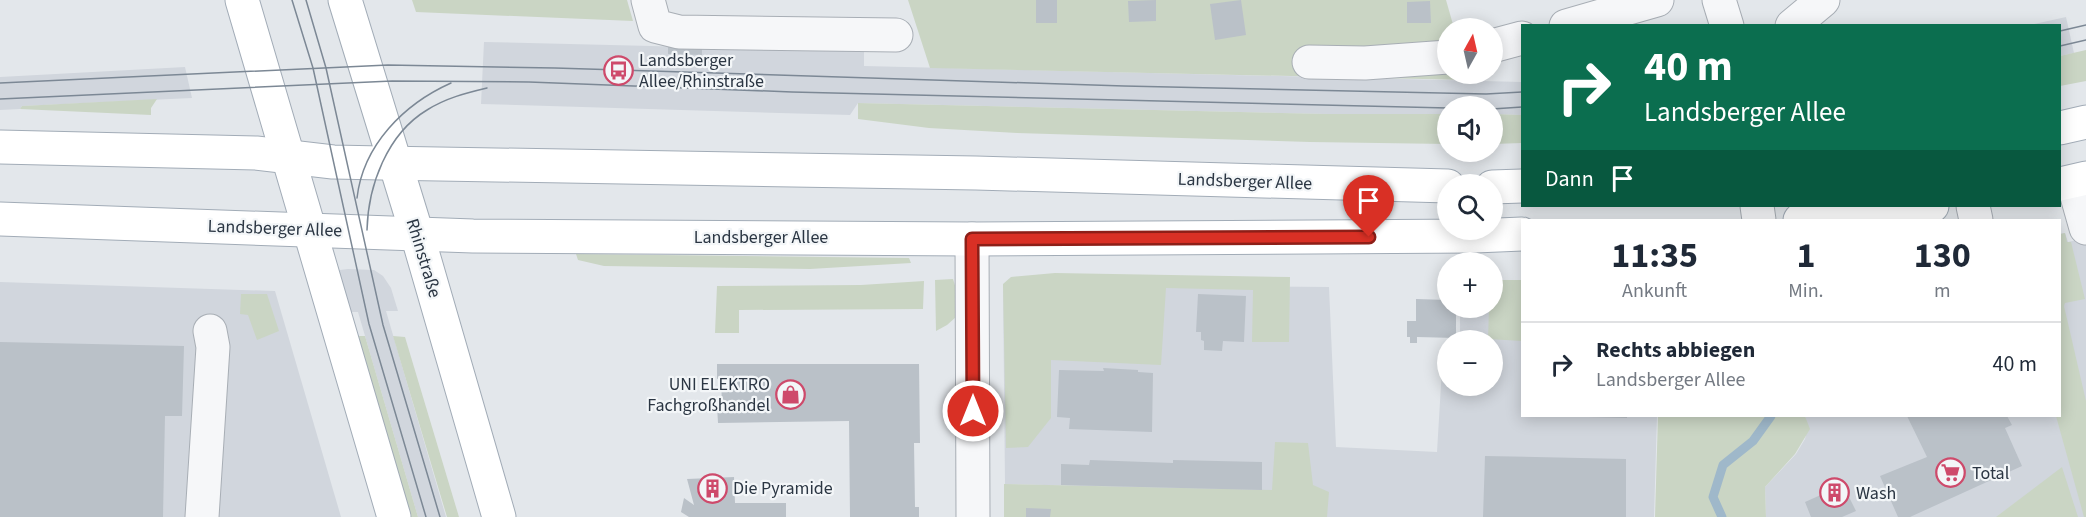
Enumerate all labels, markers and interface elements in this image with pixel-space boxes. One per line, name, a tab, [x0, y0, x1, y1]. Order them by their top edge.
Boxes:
north arrow	[1437, 18, 1503, 84]
map controls	[1437, 18, 1503, 396]
text: 40 m	[1644, 37, 1733, 97]
place label: Landsberger Allee/Rhinstraße	[639, 48, 764, 94]
icon: right	[1545, 48, 1623, 126]
bus stop icon: Landsberger Allee/Rhinstraße	[602, 54, 634, 86]
text: Landsberger Allee	[1644, 93, 1846, 132]
button: sound	[1437, 96, 1503, 162]
icon: arrive	[1606, 162, 1639, 195]
text: Dann	[1545, 163, 1594, 195]
street label: Landsberger Allee	[1177, 167, 1313, 196]
button: search	[1437, 174, 1503, 240]
pin	[1343, 175, 1394, 237]
icon: arrive	[1352, 184, 1385, 217]
street label: Landsberger Allee	[207, 214, 343, 243]
street label: Rhinstraße	[400, 215, 447, 301]
street label: Landsberger Allee	[694, 225, 828, 250]
text: 11:35	[1611, 230, 1698, 281]
text: 1	[1796, 230, 1815, 281]
text: 130	[1914, 230, 1971, 281]
button: +	[1437, 252, 1503, 318]
text: Ankunft	[1622, 277, 1687, 305]
text: Min.	[1788, 277, 1824, 305]
text: m	[1934, 277, 1951, 305]
button: −	[1437, 330, 1503, 396]
text: Rechts abbiegen	[1596, 334, 1755, 366]
icon: right	[1545, 348, 1578, 381]
text: 40 m	[1992, 348, 2037, 380]
text: Landsberger Allee	[1596, 366, 1746, 394]
place label: UNI ELEKTRO Fachgroßhandel	[647, 372, 770, 418]
shop icon: UNI ELEKTRO Fachgroßhandel	[775, 378, 807, 410]
position arrow	[941, 379, 1005, 443]
supermarket icon: Total	[1935, 457, 1967, 489]
place label: Total	[1972, 461, 2009, 486]
building icon: Die Pyramide	[696, 472, 728, 504]
place label: Die Pyramide	[733, 476, 833, 501]
building icon: Wash	[1819, 477, 1851, 509]
place label: Wash	[1856, 481, 1896, 506]

